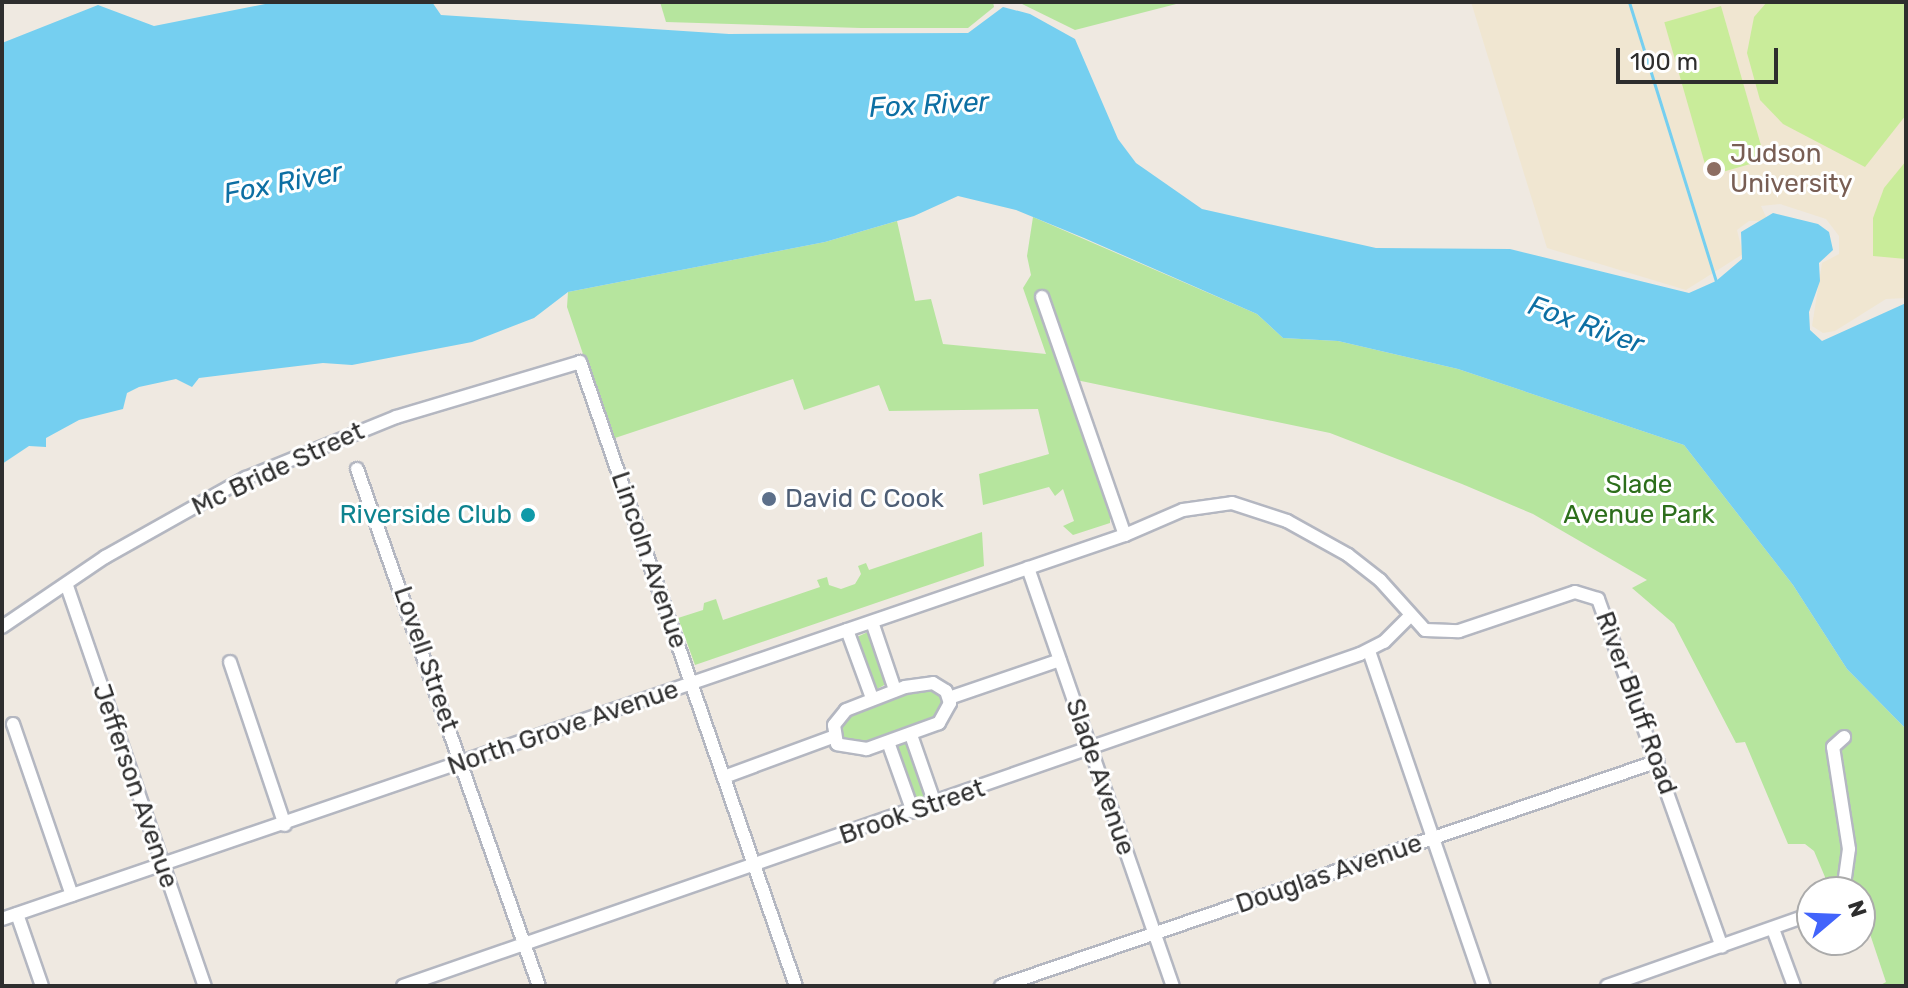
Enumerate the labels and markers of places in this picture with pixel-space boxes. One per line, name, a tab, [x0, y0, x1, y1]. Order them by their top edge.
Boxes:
place label: Judson University	[1730, 138, 1853, 200]
marker: Judson University	[1705, 160, 1723, 178]
place label: David C Cook	[785, 483, 944, 515]
marker: David C Cook	[760, 490, 778, 508]
place label: Riverside Club	[340, 499, 512, 531]
marker: Riverside Club	[519, 506, 537, 524]

